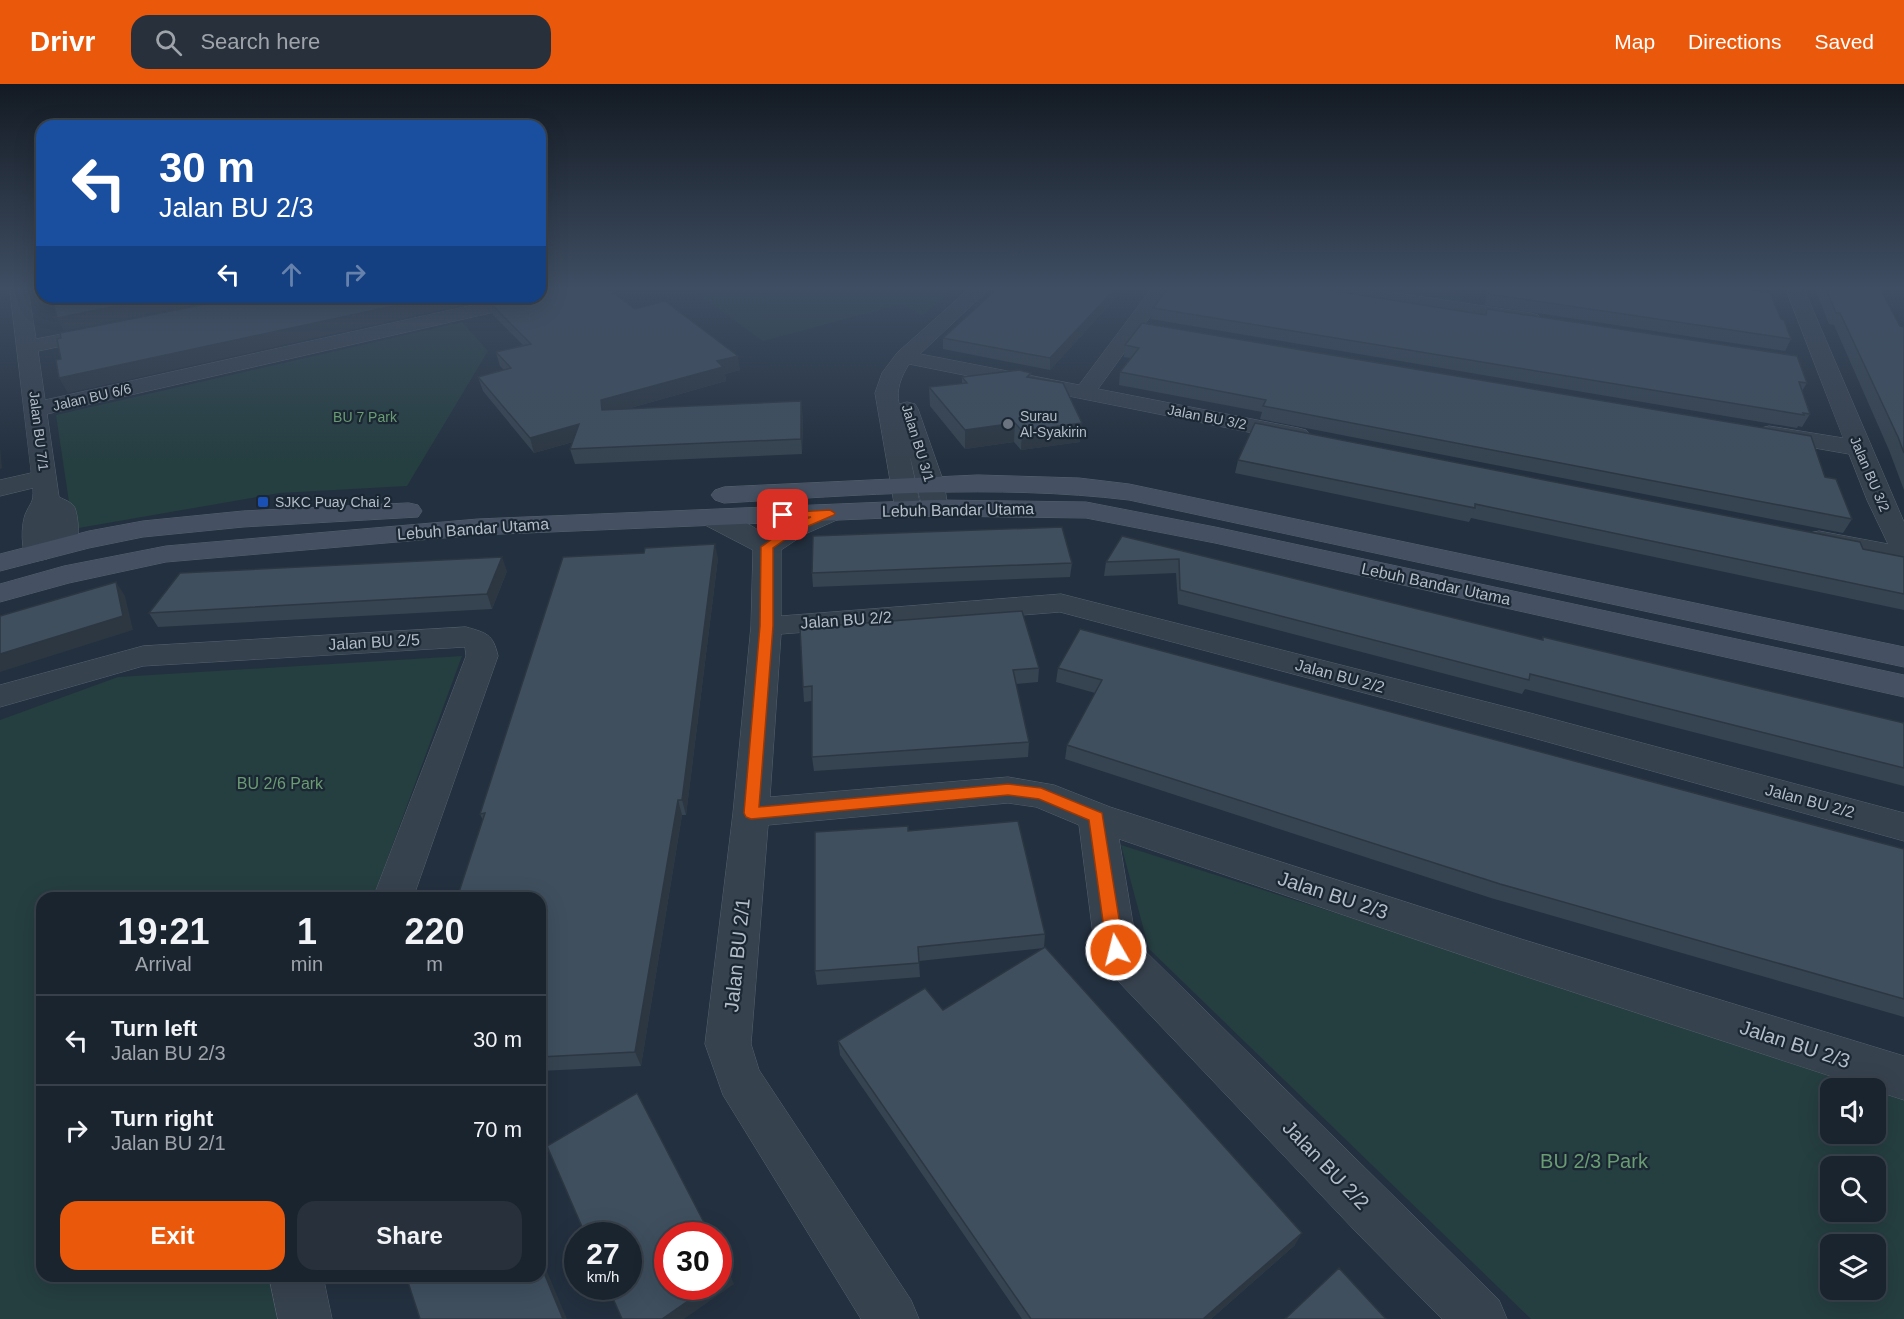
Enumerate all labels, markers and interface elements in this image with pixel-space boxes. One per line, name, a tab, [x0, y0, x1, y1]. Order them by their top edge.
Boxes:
search box	[131, 15, 551, 69]
text: Drivr	[30, 26, 95, 57]
icon: search	[152, 26, 185, 59]
text: Search here	[200, 29, 320, 54]
text: Map	[1614, 30, 1655, 53]
text: Directions	[1688, 30, 1781, 53]
text: Saved	[1814, 30, 1874, 53]
icon: left	[60, 144, 138, 222]
text: 30 m	[159, 144, 255, 191]
text: Jalan BU 2/3	[159, 193, 314, 223]
icon: left	[212, 258, 245, 291]
icon: ahead	[275, 258, 308, 291]
icon: right	[338, 258, 371, 291]
street label: Jalan BU 6/6	[51, 380, 133, 414]
street label: Jalan BU 7/1	[26, 390, 52, 472]
street label: Jalan BU 3/2	[1166, 401, 1248, 433]
street label: Jalan BU 3/1	[899, 402, 937, 484]
place label: Surau Al-Syakirin	[1020, 408, 1087, 440]
park label: BU 7 Park	[333, 409, 398, 425]
marker: Surau Al-Syakirin	[1001, 417, 1015, 431]
street label: Jalan BU 3/2	[1847, 434, 1893, 514]
pin	[757, 489, 808, 540]
place label: SJKC Puay Chai 2	[275, 494, 391, 510]
marker: SJKC Puay Chai 2	[256, 495, 270, 509]
icon: arrive	[766, 498, 799, 531]
street label: Lebuh Bandar Utama	[882, 500, 1034, 520]
street label: Lebuh Bandar Utama	[397, 515, 550, 543]
street label: Lebuh Bandar Utama	[1360, 560, 1512, 608]
street label: Jalan BU 2/2	[800, 608, 892, 632]
street label: Jalan BU 2/5	[328, 631, 420, 653]
street label: Jalan BU 2/2	[1294, 656, 1387, 696]
park label: BU 2/6 Park	[237, 775, 324, 792]
street label: Jalan BU 2/2	[1764, 781, 1857, 821]
street label: Jalan BU 2/3	[1275, 867, 1391, 923]
street label: Jalan BU 2/1	[720, 897, 754, 1013]
text: 19:21	[117, 911, 209, 952]
text: 1	[297, 911, 317, 952]
text: 220	[404, 911, 465, 952]
position arrow	[1084, 918, 1148, 982]
text: Arrival	[135, 953, 192, 975]
text: min	[291, 953, 323, 975]
text: m	[426, 953, 443, 975]
text: Turn left	[111, 1016, 197, 1041]
street label: Jalan BU 2/3	[1737, 1016, 1853, 1072]
icon: left	[60, 1024, 93, 1057]
text: 30 m	[473, 1027, 522, 1052]
text: Jalan BU 2/3	[111, 1042, 226, 1064]
map controls	[1820, 1078, 1886, 1300]
button: sound	[1820, 1078, 1886, 1144]
text: Turn right	[111, 1106, 213, 1131]
icon: right	[60, 1114, 93, 1147]
street label: Jalan BU 2/2	[1278, 1116, 1374, 1214]
text: 70 m	[473, 1117, 522, 1142]
text: Jalan BU 2/1	[111, 1132, 226, 1154]
park label: BU 2/3 Park	[1540, 1150, 1649, 1172]
button: search	[1820, 1156, 1886, 1222]
button: Exit	[60, 1201, 285, 1270]
button: Share	[297, 1201, 522, 1270]
speed limit sign: 30	[654, 1222, 732, 1300]
button: layers	[1820, 1234, 1886, 1300]
text: 27	[586, 1237, 620, 1270]
text: km/h	[587, 1268, 619, 1285]

